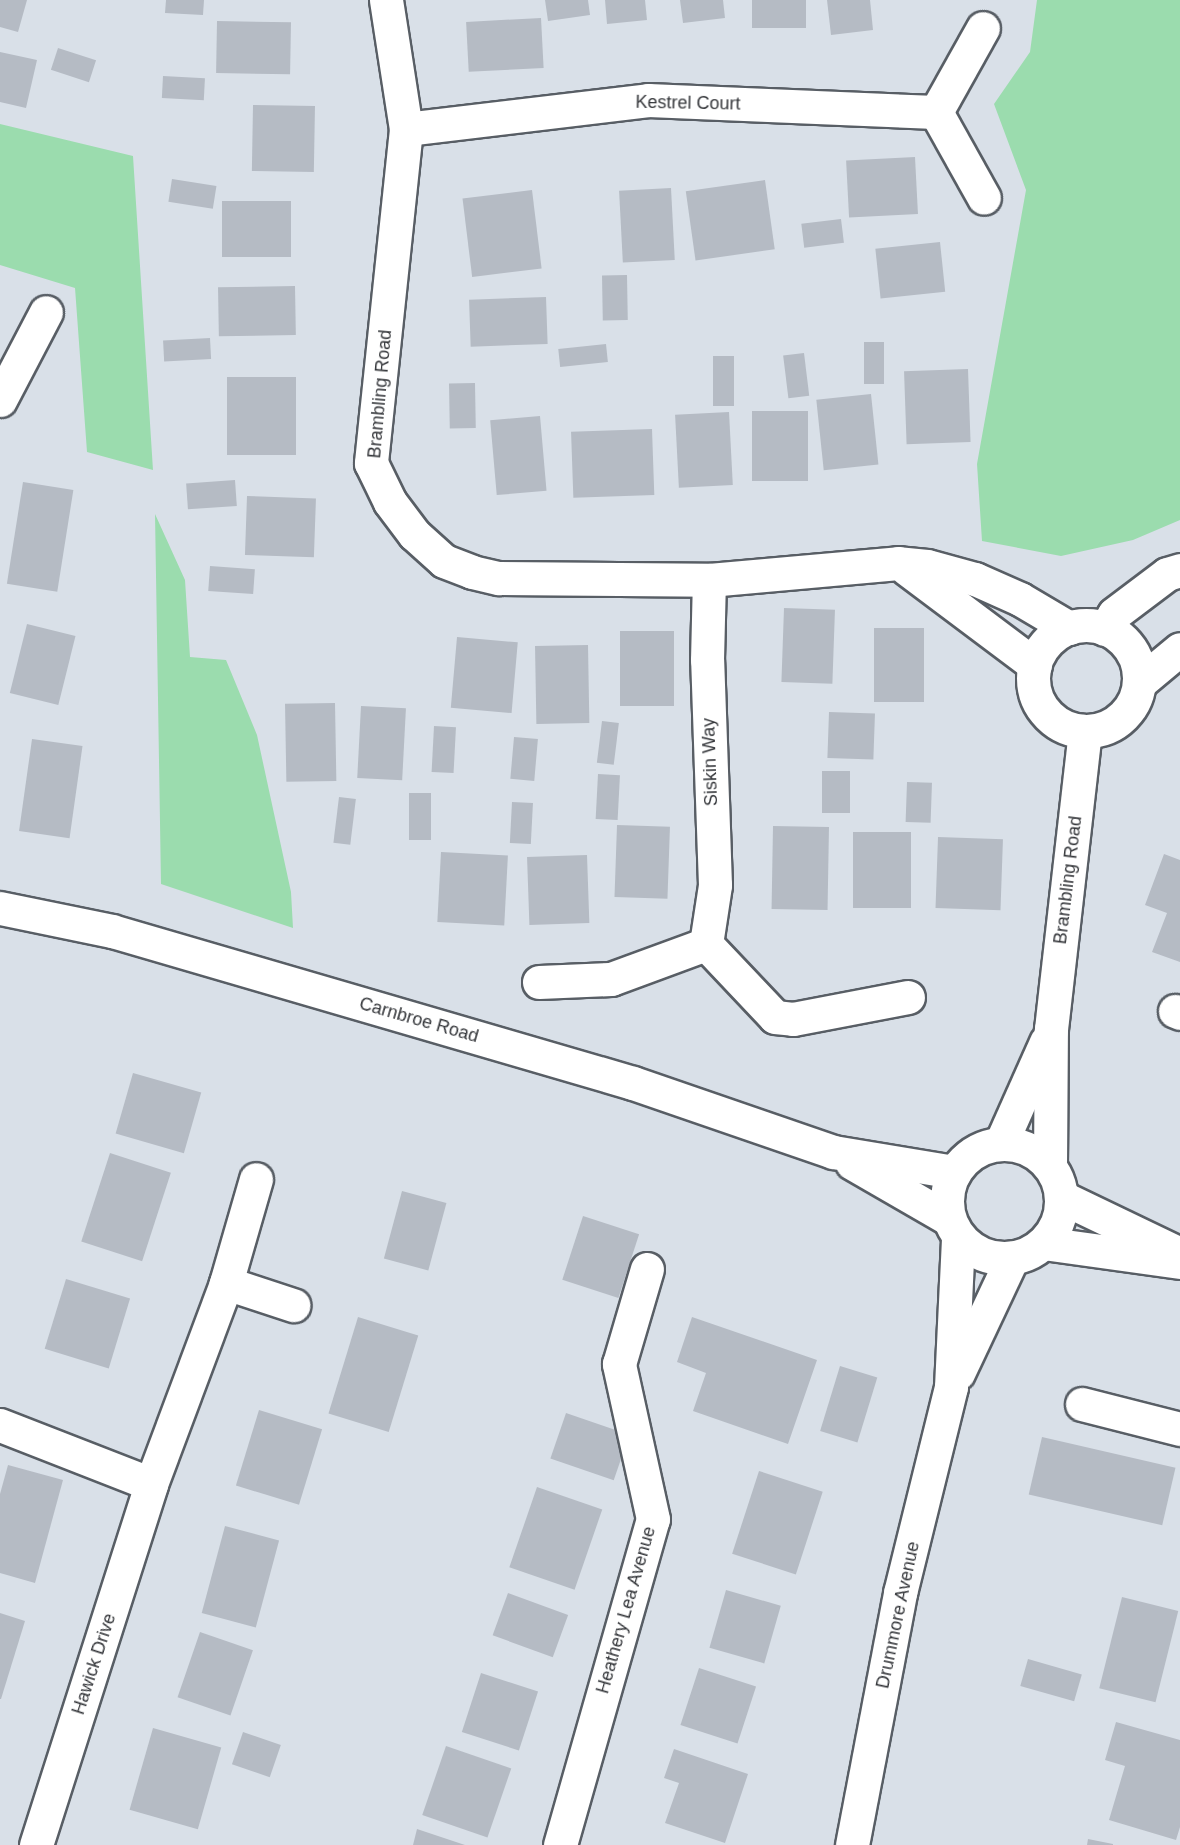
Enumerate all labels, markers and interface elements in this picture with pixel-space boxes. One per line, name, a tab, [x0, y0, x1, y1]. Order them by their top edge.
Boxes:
street label: Kestrel Court	[635, 91, 741, 115]
street label: Brambling Road	[364, 329, 396, 459]
street label: Siskin Way	[698, 717, 722, 807]
street label: Brambling Road	[1049, 815, 1087, 945]
street label: Carnbroe Road	[357, 993, 481, 1047]
street label: Heathery Lea Avenue	[592, 1523, 660, 1697]
street label: Drummore Avenue	[872, 1539, 924, 1691]
street label: Hawick Drive	[68, 1611, 120, 1717]

